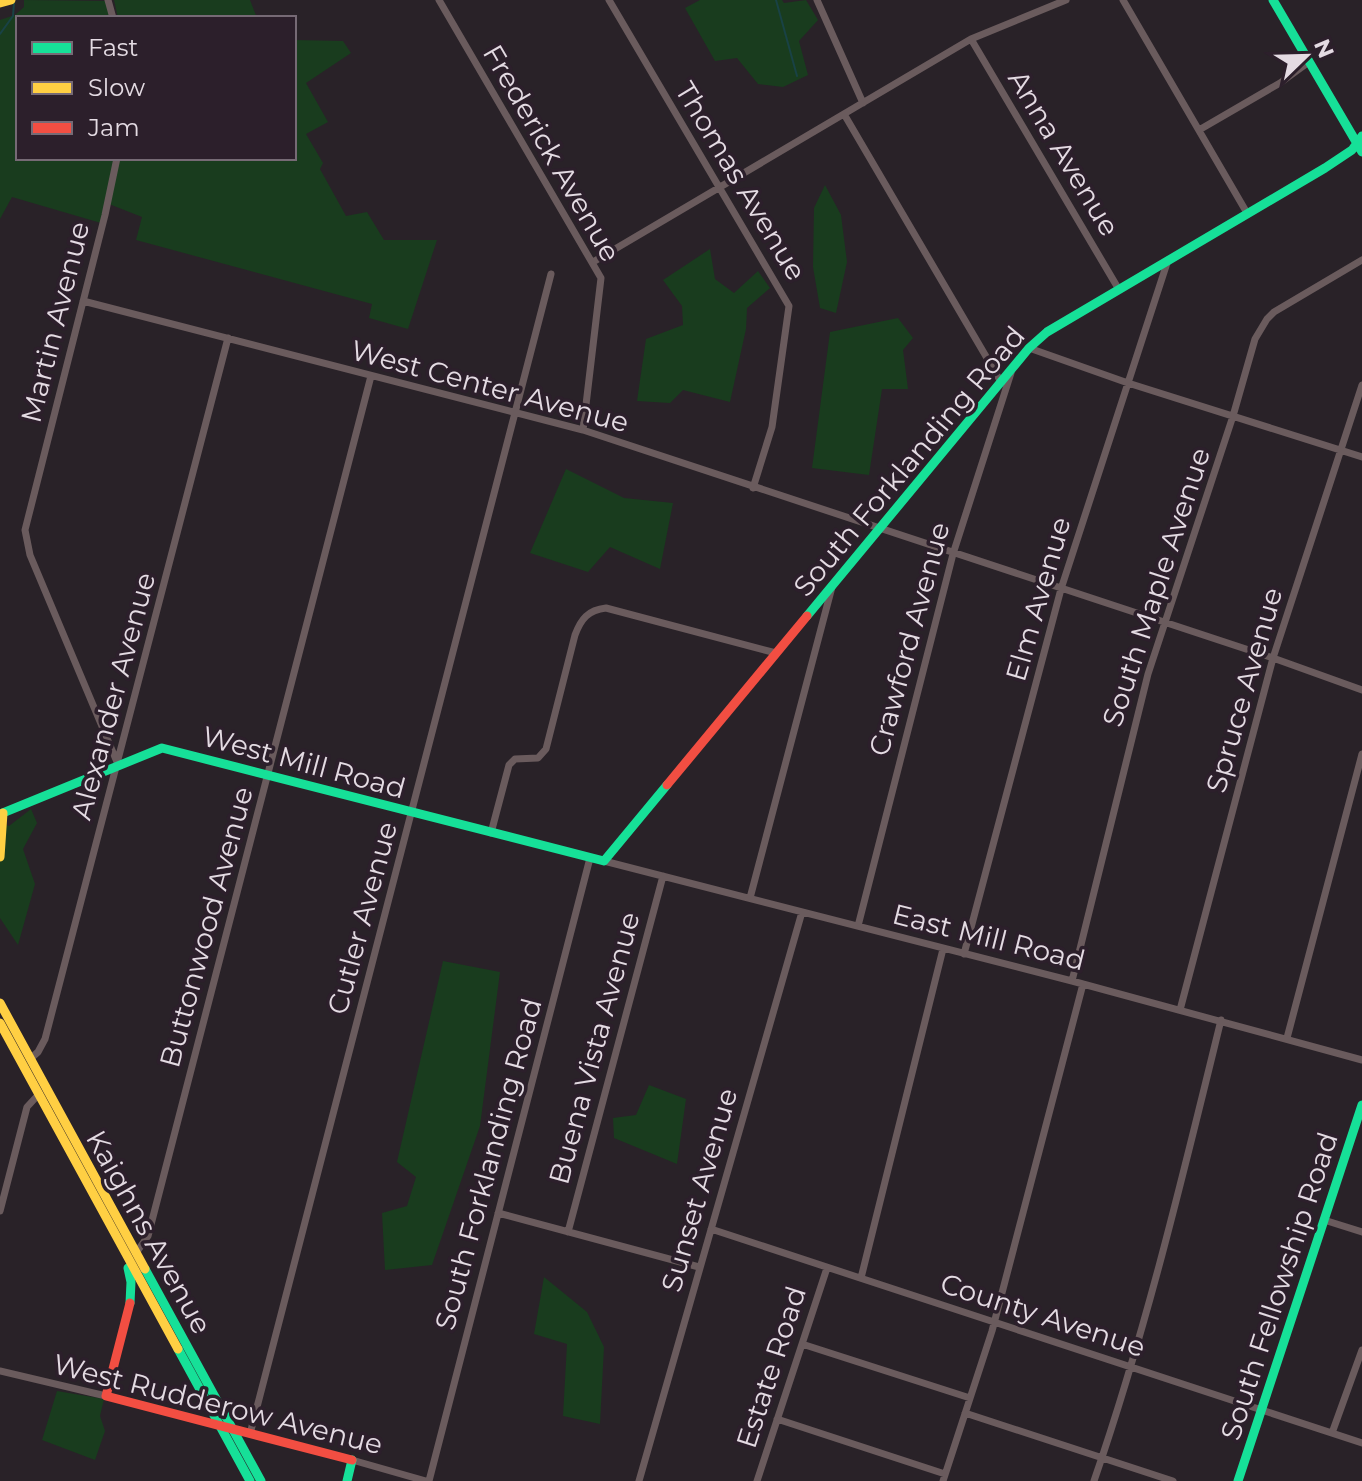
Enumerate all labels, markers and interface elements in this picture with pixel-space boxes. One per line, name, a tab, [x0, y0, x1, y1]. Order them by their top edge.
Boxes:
legend	[16, 16, 296, 160]
north arrow	[1266, 16, 1346, 96]
text: Fast	[88, 33, 139, 62]
text: N	[1308, 35, 1340, 62]
street label: Frederick Avenue	[476, 38, 628, 268]
street label: Anna Avenue	[1001, 64, 1127, 242]
text: Slow	[88, 73, 145, 102]
street label: Thomas Avenue	[668, 76, 814, 286]
text: Jam	[87, 113, 140, 142]
street label: Martin Avenue	[14, 218, 96, 426]
street label: South Forklanding Road	[786, 319, 1032, 603]
street label: West Center Avenue	[348, 333, 632, 439]
street label: South Maple Avenue	[1095, 443, 1217, 731]
street label: Elm Avenue	[998, 513, 1078, 685]
street label: Crawford Avenue	[861, 518, 957, 760]
street label: Alexander Avenue	[64, 569, 162, 823]
street label: Spruce Avenue	[1198, 584, 1290, 796]
street label: West Mill Road	[199, 719, 409, 805]
street label: Buttonwood Avenue	[152, 783, 260, 1071]
street label: Cutler Avenue	[320, 818, 404, 1018]
street label: East Mill Road	[889, 897, 1089, 977]
street label: Buena Vista Avenue	[541, 908, 647, 1188]
street label: South Forklanding Road	[427, 994, 549, 1334]
street label: Sunset Avenue	[654, 1084, 744, 1296]
street label: Kaighns Avenue	[79, 1124, 219, 1340]
street label: South Fellowship Road	[1213, 1128, 1345, 1444]
street label: County Avenue	[936, 1266, 1150, 1364]
street label: Estate Road	[729, 1282, 813, 1452]
street label: West Rudderow Avenue	[50, 1347, 386, 1461]

